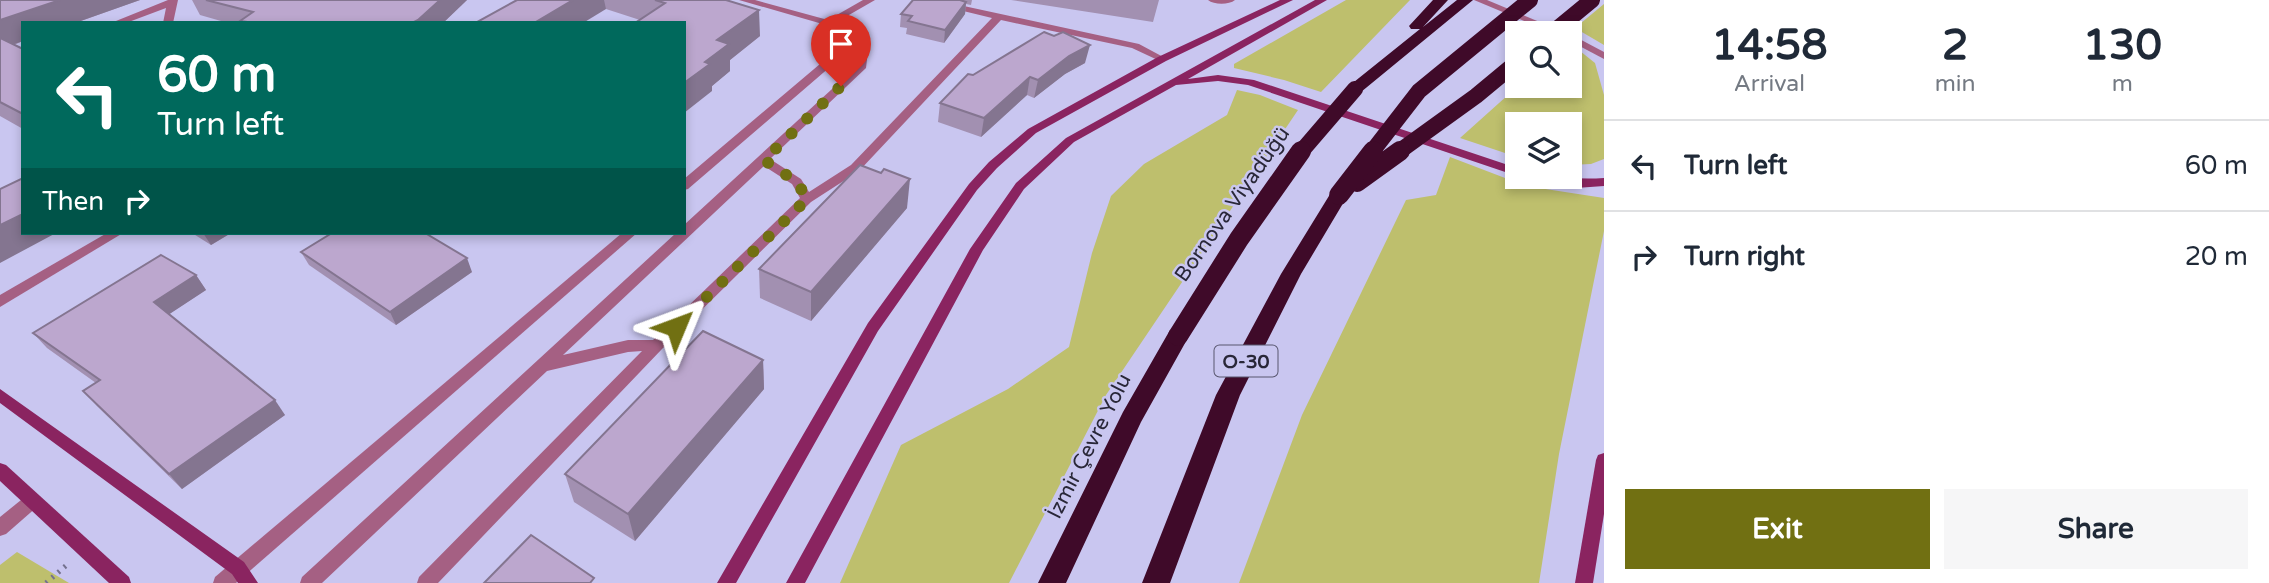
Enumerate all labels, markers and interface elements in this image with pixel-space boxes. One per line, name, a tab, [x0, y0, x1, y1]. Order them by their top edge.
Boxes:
pin	[811, 14, 871, 86]
text: 14:58	[1711, 20, 1828, 71]
text: 2	[1942, 20, 1968, 71]
text: 130	[2083, 20, 2162, 71]
map controls	[1505, 21, 1582, 189]
button: search	[1505, 21, 1582, 98]
icon: arrive	[822, 25, 860, 63]
text: 60 m	[157, 46, 276, 105]
icon: left	[42, 49, 133, 140]
text: Arrival	[1734, 70, 1805, 98]
text: min	[1935, 70, 1976, 98]
text: m	[2112, 70, 2133, 98]
text: Turn left	[157, 106, 284, 144]
button: layers	[1505, 112, 1582, 189]
street label: Bornova Viyadüğü	[1170, 122, 1295, 287]
icon: left	[1625, 147, 1663, 185]
text: Turn left	[1684, 150, 1787, 181]
text: 60 m	[2185, 150, 2248, 181]
icon: right	[118, 182, 156, 220]
text: Then	[42, 186, 104, 217]
icon: right	[1625, 238, 1663, 276]
text: Turn right	[1684, 241, 1805, 272]
text: 20 m	[2185, 241, 2248, 272]
position arrow	[639, 290, 713, 364]
road number: O-30	[1214, 346, 1278, 376]
street label: İzmir Çevre Yolu	[1042, 370, 1137, 523]
button: Exit	[1625, 489, 1930, 569]
button: Share	[1944, 489, 2248, 569]

